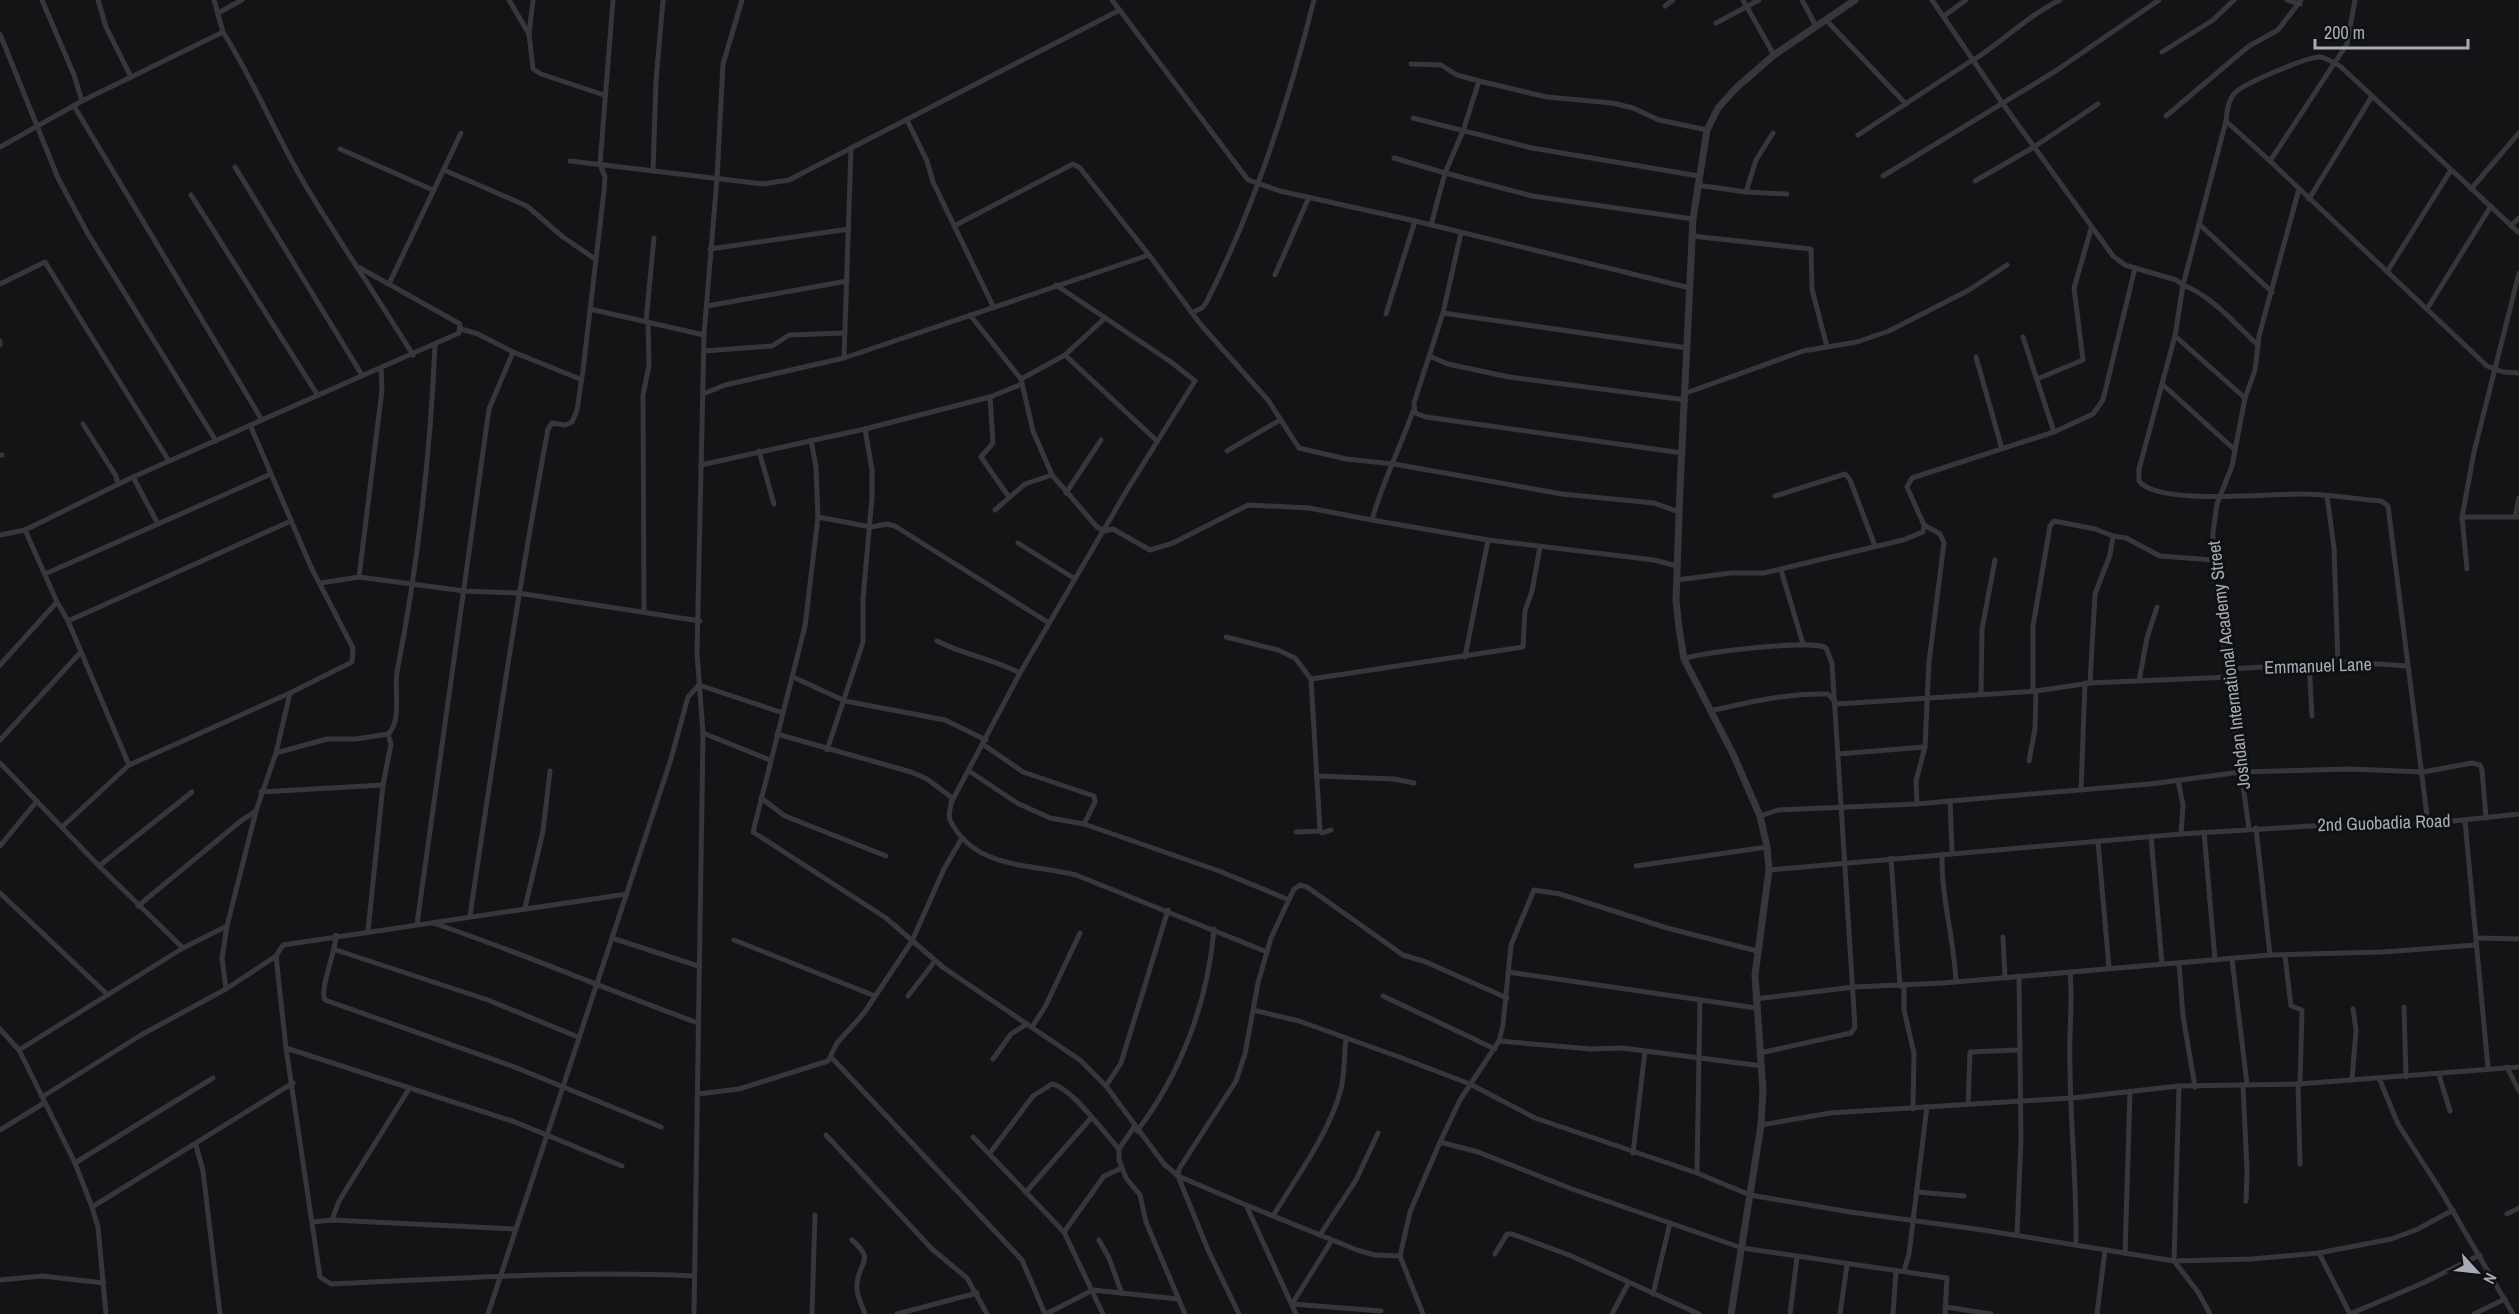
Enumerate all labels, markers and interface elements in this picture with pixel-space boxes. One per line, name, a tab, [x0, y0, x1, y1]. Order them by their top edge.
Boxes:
scale bar	[2315, 12, 2468, 50]
text: 200 m	[2324, 20, 2365, 45]
street label: Joshdan International Academy Street	[2201, 539, 2256, 791]
street label: Emmanuel Lane	[2264, 651, 2372, 680]
street label: 2nd Guobadia Road	[2317, 808, 2451, 837]
north arrow	[2447, 1242, 2507, 1302]
text: N	[2478, 1270, 2502, 1288]

